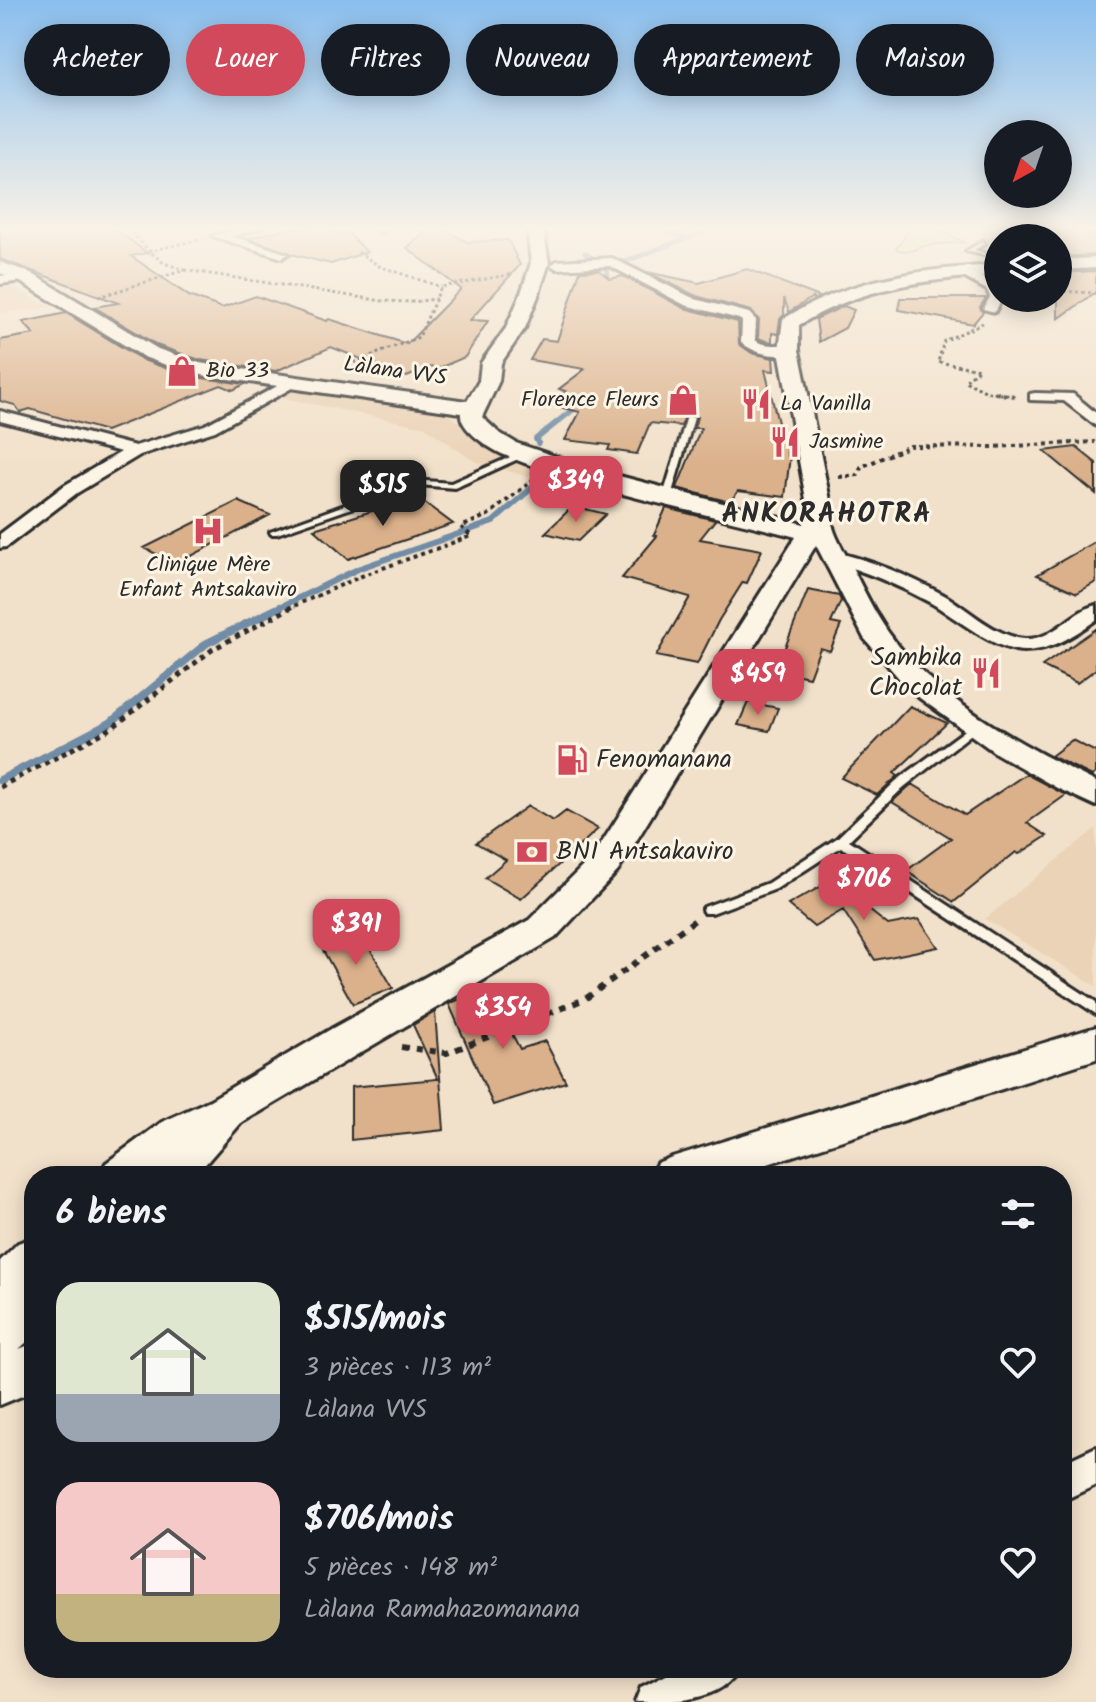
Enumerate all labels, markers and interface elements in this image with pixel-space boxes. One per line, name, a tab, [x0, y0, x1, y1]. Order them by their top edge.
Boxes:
chip: Acheter	[24, 24, 170, 96]
chip: Louer	[186, 24, 305, 96]
chip: Filtres	[321, 24, 450, 96]
chip: Nouveau	[466, 24, 618, 96]
chip: Appartement	[634, 24, 840, 96]
chip: Maison	[856, 24, 994, 96]
north arrow	[984, 120, 1072, 208]
map controls	[984, 120, 1072, 312]
button: layers	[984, 224, 1072, 312]
street label: Làlana VVS	[341, 347, 449, 397]
shop icon: Bio 33	[165, 354, 199, 388]
place label: Bio 33	[206, 354, 269, 389]
place label: Florence Fleurs	[521, 383, 660, 418]
shop icon: Florence Fleurs	[666, 383, 700, 417]
restaurant icon: La Vanilla	[739, 387, 773, 421]
place label: La Vanilla	[780, 387, 871, 422]
restaurant icon: Jasmine	[768, 425, 802, 459]
place label: Jasmine	[809, 425, 883, 460]
pin: $349	[529, 456, 623, 524]
pin: $515	[336, 460, 430, 528]
text: $349	[548, 461, 604, 503]
text: $515	[358, 465, 408, 507]
district label: ANKORAHOTRA	[721, 492, 933, 537]
hospital icon: Clinique Mère Enfant Antsakaviro	[191, 514, 225, 548]
place label: Clinique Mère Enfant Antsakaviro	[119, 548, 297, 608]
place label: Sambika Chocolat	[869, 637, 963, 709]
pin: $459	[711, 649, 805, 717]
text: $459	[730, 654, 786, 696]
restaurant icon: Sambika Chocolat	[969, 656, 1003, 690]
place label: Fenomanana	[596, 739, 732, 781]
fuel station icon: Fenomanana	[555, 743, 589, 777]
place label: BNI Antsakaviro	[556, 831, 734, 873]
bank icon: BNI Antsakaviro	[515, 835, 549, 869]
pin: $706	[817, 854, 911, 922]
text: $706	[836, 859, 892, 901]
pin: $391	[309, 899, 403, 967]
text: $391	[331, 904, 381, 946]
pin: $354	[456, 983, 550, 1051]
text: $354	[475, 988, 531, 1030]
text: 6 biens	[56, 1187, 167, 1241]
icon: filters	[996, 1192, 1040, 1236]
text: $515/mois	[304, 1293, 446, 1347]
icon: home	[120, 1314, 216, 1410]
icon: heart	[996, 1340, 1040, 1384]
text: 3 pièces · 113 m²	[304, 1347, 491, 1389]
text: Làlana VVS	[304, 1389, 427, 1431]
text: $706/mois	[304, 1493, 454, 1547]
icon: home	[120, 1514, 216, 1610]
icon: heart	[996, 1540, 1040, 1584]
text: 5 pièces · 148 m²	[304, 1547, 497, 1589]
text: Làlana Ramahazomanana	[304, 1589, 580, 1631]

